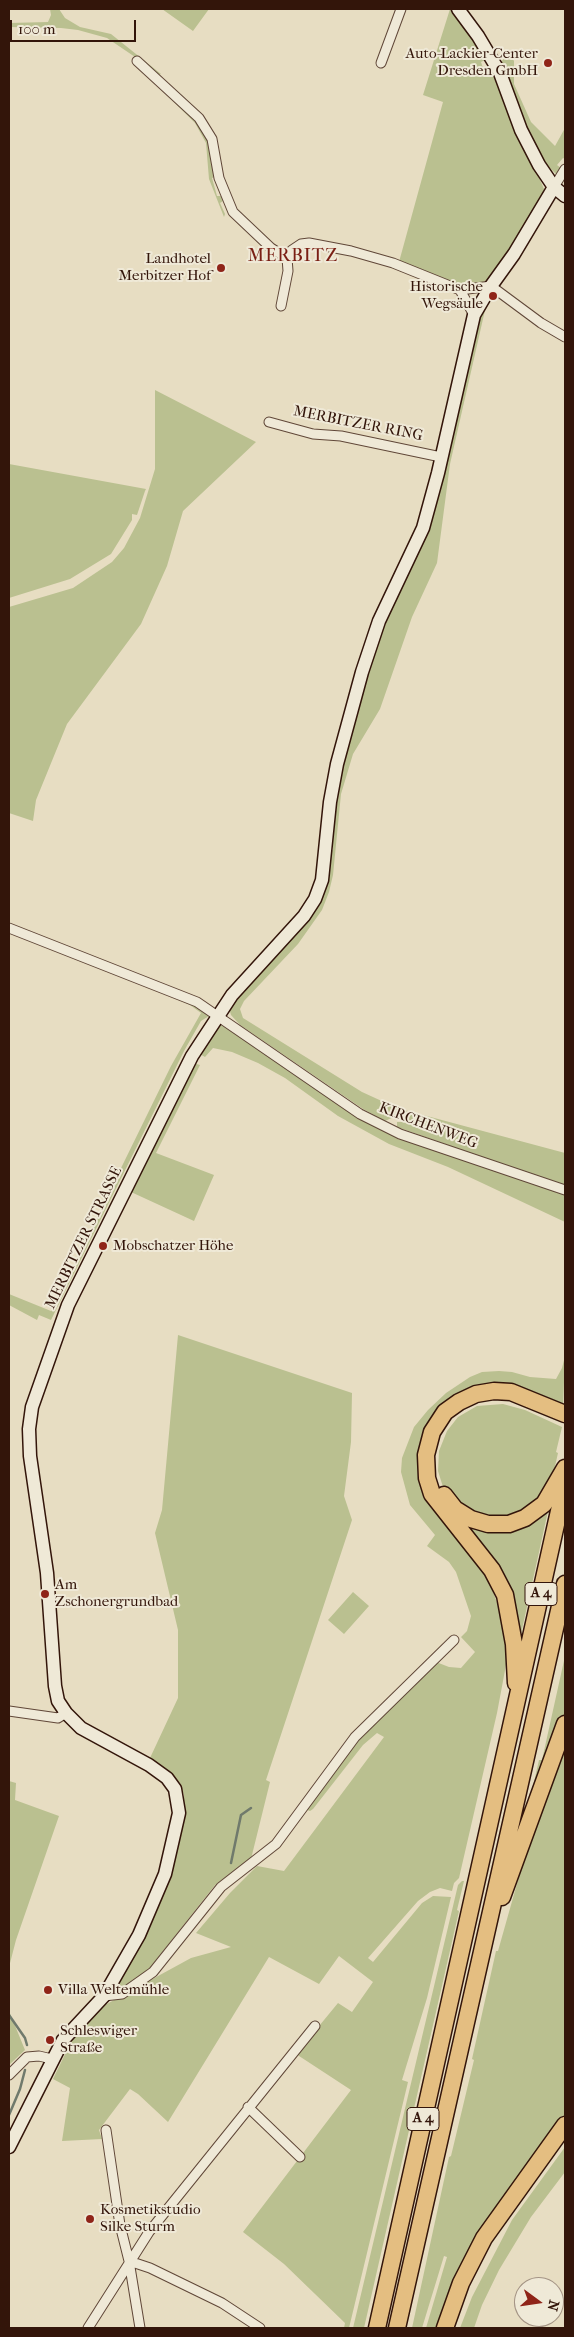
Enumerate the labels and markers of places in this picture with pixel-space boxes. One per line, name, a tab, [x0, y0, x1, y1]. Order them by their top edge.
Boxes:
place label: Auto-Lackier-Center Dresden GmbH	[406, 45, 538, 80]
marker: Auto-Lackier-Center Dresden GmbH	[542, 57, 554, 69]
place label: Landhotel Merbitzer Hof	[118, 250, 211, 285]
marker: Landhotel Merbitzer Hof	[215, 262, 227, 274]
place label: Historische Wegsäule	[410, 278, 483, 313]
marker: Historische Wegsäule	[487, 290, 499, 302]
place label: Mobschatzer Höhe	[113, 1237, 233, 1255]
marker: Mobschatzer Höhe	[97, 1240, 109, 1252]
place label: Am Zschonergrundbad	[55, 1576, 178, 1611]
marker: Am Zschonergrundbad	[39, 1588, 51, 1600]
place label: Villa Weltemühle	[58, 1981, 169, 1999]
marker: Villa Weltemühle	[42, 1984, 54, 1996]
place label: Schleswiger Straße	[60, 2022, 137, 2057]
marker: Schleswiger Straße	[44, 2034, 56, 2046]
place label: Kosmetikstudio Silke Sturm	[100, 2201, 200, 2236]
marker: Kosmetikstudio Silke Sturm	[84, 2213, 96, 2225]

